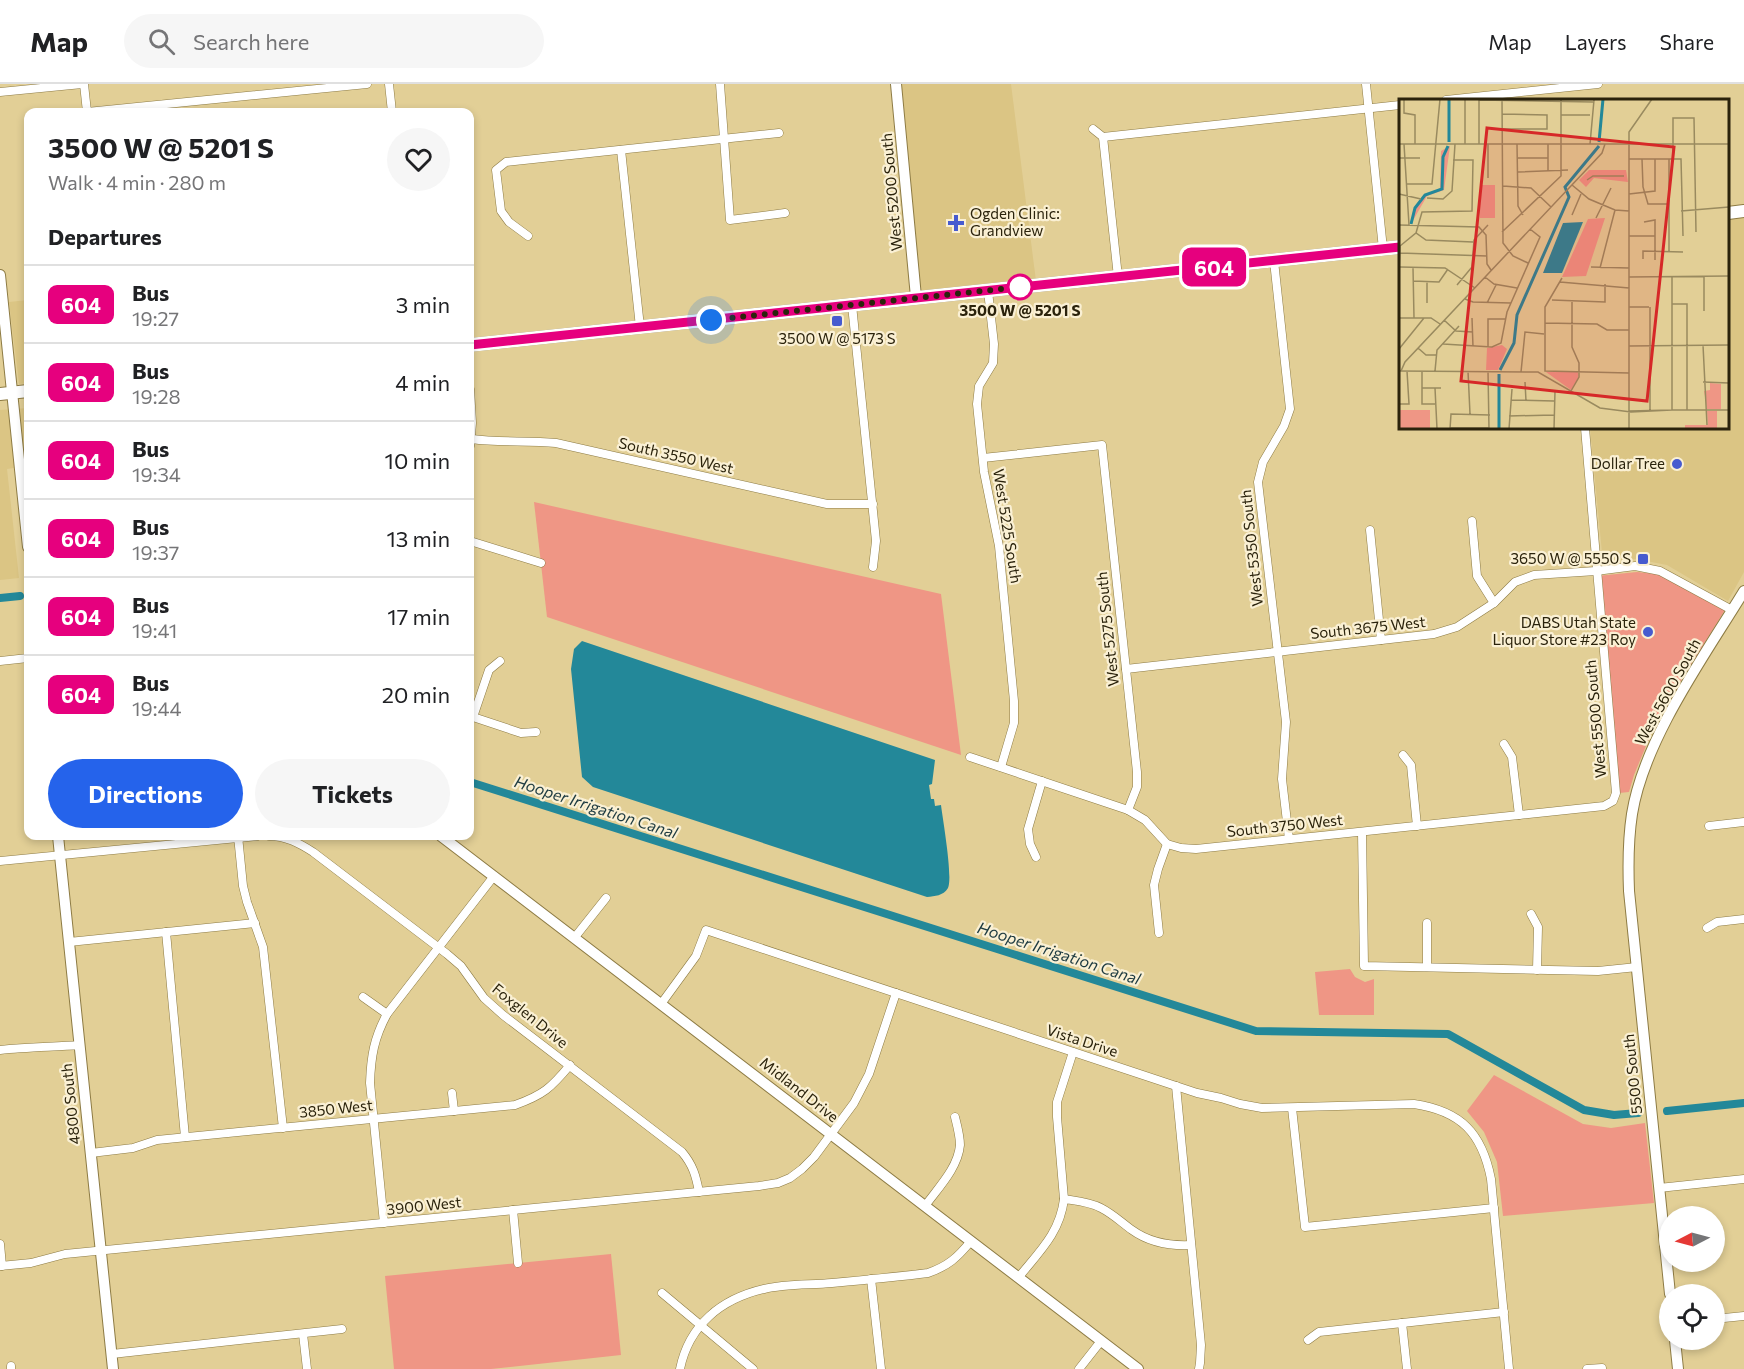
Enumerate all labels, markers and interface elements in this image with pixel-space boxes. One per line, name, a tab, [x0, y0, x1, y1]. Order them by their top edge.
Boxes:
search box	[124, 14, 544, 68]
text: Map	[30, 24, 88, 58]
icon: search	[145, 25, 178, 58]
text: Search here	[193, 28, 309, 55]
text: Map	[1488, 29, 1532, 54]
text: Layers	[1565, 29, 1627, 54]
text: Share	[1660, 29, 1714, 54]
inset map	[1399, 99, 1729, 429]
button: heart	[387, 128, 450, 191]
text: 3500 W @ 5201 S	[48, 130, 274, 164]
street label: West 5200 South	[877, 132, 905, 252]
text: Walk · 4 min · 280 m	[48, 170, 226, 194]
place label: Ogden Clinic: Grandview	[970, 204, 1060, 239]
marker: Ogden Clinic: Grandview	[947, 214, 965, 232]
text: Departures	[48, 223, 162, 250]
line badge: 604	[1180, 248, 1248, 286]
text: 604	[1194, 255, 1234, 280]
marker: 3500 W @ 5201 S	[1007, 274, 1033, 300]
text: Bus	[132, 279, 169, 306]
text: 3 min	[396, 291, 450, 318]
text: 604	[61, 292, 101, 317]
place label: 3500 W @ 5201 S	[960, 301, 1080, 319]
your location	[696, 305, 726, 335]
text: 19:27	[132, 306, 179, 330]
marker: 3500 W @ 5173 S	[830, 314, 844, 328]
place label: 3500 W @ 5173 S	[778, 329, 896, 347]
text: Bus	[132, 357, 169, 384]
text: 4 min	[395, 369, 450, 396]
text: 604	[61, 370, 101, 395]
text: 19:28	[132, 384, 181, 408]
street label: South 3550 West	[617, 433, 735, 477]
text: Bus	[132, 435, 169, 462]
text: 10 min	[385, 447, 450, 474]
text: 604	[61, 448, 101, 473]
place label: Dollar Tree	[1591, 454, 1665, 472]
marker: Dollar Tree	[1670, 457, 1684, 471]
text: 19:34	[132, 462, 181, 486]
street label: West 5225 South	[990, 467, 1026, 584]
street label: West 5350 South	[1236, 489, 1266, 607]
text: Bus	[132, 513, 169, 540]
text: 13 min	[386, 525, 450, 552]
text: 604	[61, 526, 101, 551]
text: 19:37	[132, 540, 179, 564]
place label: 3650 W @ 5550 S	[1510, 549, 1631, 567]
marker: 3650 W @ 5550 S	[1636, 552, 1650, 566]
street label: West 5275 South	[1092, 571, 1122, 687]
text: Bus	[132, 591, 169, 618]
text: 17 min	[387, 603, 450, 630]
text: 604	[61, 604, 101, 629]
street label: South 3675 West	[1309, 612, 1426, 642]
place label: DABS Utah State Liquor Store #23 Roy	[1492, 613, 1636, 648]
text: 19:41	[132, 618, 177, 642]
marker: DABS Utah State Liquor Store #23 Roy	[1641, 625, 1655, 639]
street label: West 5600 South	[1630, 635, 1704, 748]
street label: West 5500 South	[1581, 659, 1609, 779]
text: Bus	[132, 669, 169, 696]
text: 20 min	[382, 681, 450, 708]
text: 604	[61, 682, 101, 707]
text: 19:44	[132, 696, 181, 720]
button: Directions	[48, 759, 243, 828]
button: Tickets	[255, 759, 450, 828]
water label: Hooper Irrigation Canal	[512, 771, 681, 842]
street label: South 3750 West	[1226, 810, 1344, 840]
water label: Hooper Irrigation Canal	[975, 917, 1144, 988]
street label: Foxglen Drive	[489, 979, 572, 1051]
street label: Vista Drive	[1044, 1020, 1120, 1060]
street label: 5500 South	[1619, 1033, 1645, 1115]
street label: Midland Drive	[757, 1053, 843, 1126]
street label: 4800 South	[57, 1063, 83, 1146]
street label: 3850 West	[298, 1095, 374, 1121]
street label: 3900 West	[386, 1192, 462, 1218]
north arrow	[1659, 1206, 1725, 1272]
map controls	[1659, 1206, 1725, 1350]
button: locate	[1659, 1284, 1725, 1350]

